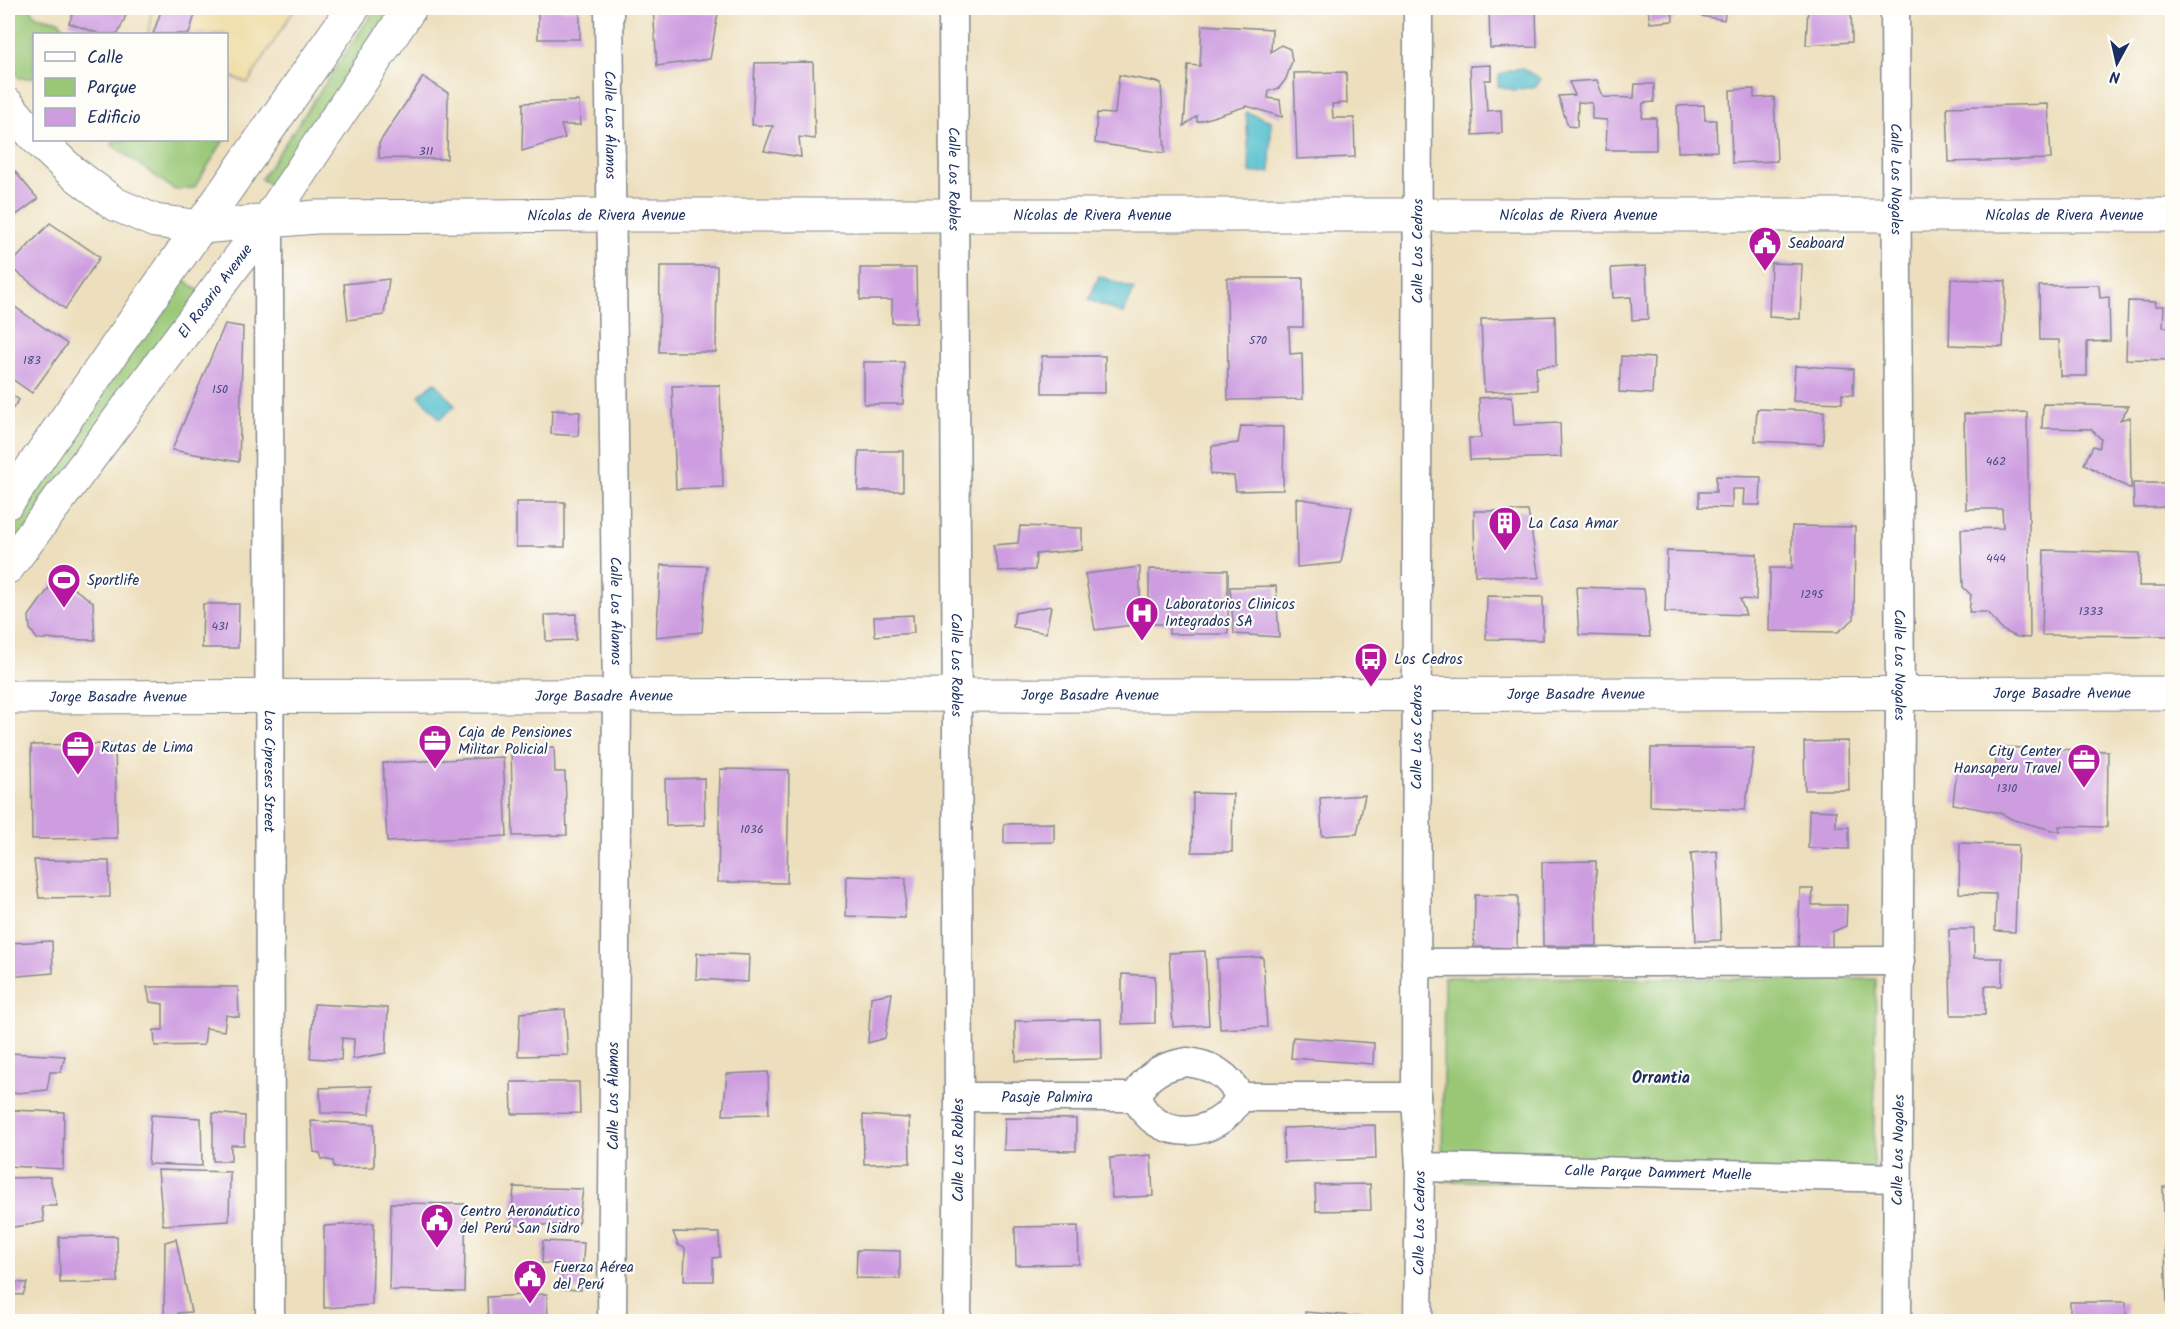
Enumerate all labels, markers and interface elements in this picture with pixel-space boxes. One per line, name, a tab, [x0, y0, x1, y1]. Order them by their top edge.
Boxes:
legend	[33, 33, 228, 141]
north arrow	[2087, 33, 2147, 93]
text: Calle	[87, 44, 123, 73]
text: N	[2108, 63, 2122, 89]
street label: Calle Los Álamos	[597, 71, 622, 180]
text: Parque	[87, 74, 136, 103]
text: Edificio	[87, 104, 141, 133]
street label: Calle Los Nogales	[1883, 123, 1908, 235]
street label: Calle Los Robles	[941, 127, 965, 232]
house number: 311	[419, 142, 433, 161]
street label: Calle Los Cedros	[1406, 198, 1431, 304]
street label: Nícolas de Rivera Avenue	[527, 204, 686, 229]
street label: Nícolas de Rivera Avenue	[1013, 204, 1172, 228]
street label: Nícolas de Rivera Avenue	[1499, 204, 1658, 228]
street label: Nícolas de Rivera Avenue	[1985, 204, 2144, 228]
public building icon: Seaboard	[1747, 225, 1783, 272]
place label: Seaboard	[1788, 232, 1844, 256]
street label: El Rosario Avenue	[172, 239, 259, 344]
house number: 570	[1249, 331, 1267, 350]
house number: 183	[23, 351, 41, 370]
house number: 150	[212, 380, 228, 399]
house number: 462	[1986, 452, 2006, 471]
building icon: La Casa Amar	[1487, 505, 1523, 552]
place label: La Casa Amar	[1528, 512, 1619, 536]
house number: 444	[1986, 549, 2006, 568]
street label: Calle Los Álamos	[602, 557, 628, 666]
sports icon: Sportlife	[46, 562, 82, 609]
place label: Sportlife	[87, 569, 140, 593]
house number: 1295	[1800, 585, 1825, 604]
place label: Laboratorios Clinicos Integrados SA	[1165, 593, 1295, 634]
hospital icon: Laboratorios Clinicos Integrados SA	[1124, 595, 1160, 642]
house number: 1333	[2079, 602, 2103, 621]
street label: Calle Los Nogales	[1886, 609, 1911, 721]
street label: Calle Los Robles	[943, 613, 968, 718]
house number: 431	[211, 617, 229, 636]
bus stop icon: Los Cedros	[1353, 641, 1389, 688]
place label: Los Cedros	[1394, 648, 1463, 672]
street label: Jorge Basadre Avenue	[1993, 682, 2131, 706]
street label: Jorge Basadre Avenue	[1507, 683, 1645, 707]
street label: Jorge Basadre Avenue	[1021, 684, 1159, 708]
street label: Calle Los Cedros	[1406, 684, 1430, 790]
street label: Jorge Basadre Avenue	[535, 685, 673, 709]
street label: Jorge Basadre Avenue	[49, 686, 187, 710]
street label: Los Cipreses Street	[256, 710, 281, 832]
place label: Caja de Pensiones Militar Policial	[458, 721, 573, 762]
office icon: Caja de Pensiones Militar Policial	[417, 723, 453, 770]
office icon: Rutas de Lima	[60, 729, 96, 776]
place label: Rutas de Lima	[101, 736, 193, 760]
place label: City Center Hansaperu Travel	[1954, 740, 2062, 781]
office icon: City Center Hansaperu Travel	[2066, 742, 2102, 789]
house number: 1310	[1997, 779, 2017, 798]
house number: 1036	[740, 820, 764, 839]
street label: Calle Los Álamos	[602, 1041, 626, 1150]
district label: Orrantia	[1632, 1066, 1690, 1091]
street label: Pasaje Palmira	[1001, 1086, 1093, 1110]
street label: Calle Los Nogales	[1886, 1093, 1912, 1206]
street label: Calle Los Robles	[947, 1098, 971, 1202]
street label: Calle Parque Dammert Muelle	[1564, 1159, 1752, 1188]
street label: Calle Los Cedros	[1408, 1170, 1433, 1276]
place label: Centro Aeronáutico del Perú San Isidro	[460, 1200, 580, 1241]
public building icon: Centro Aeronáutico del Perú San Isidro	[419, 1202, 455, 1249]
place label: Fuerza Aérea del Perú	[553, 1256, 634, 1297]
public building icon: Fuerza Aérea del Perú	[512, 1258, 548, 1305]

